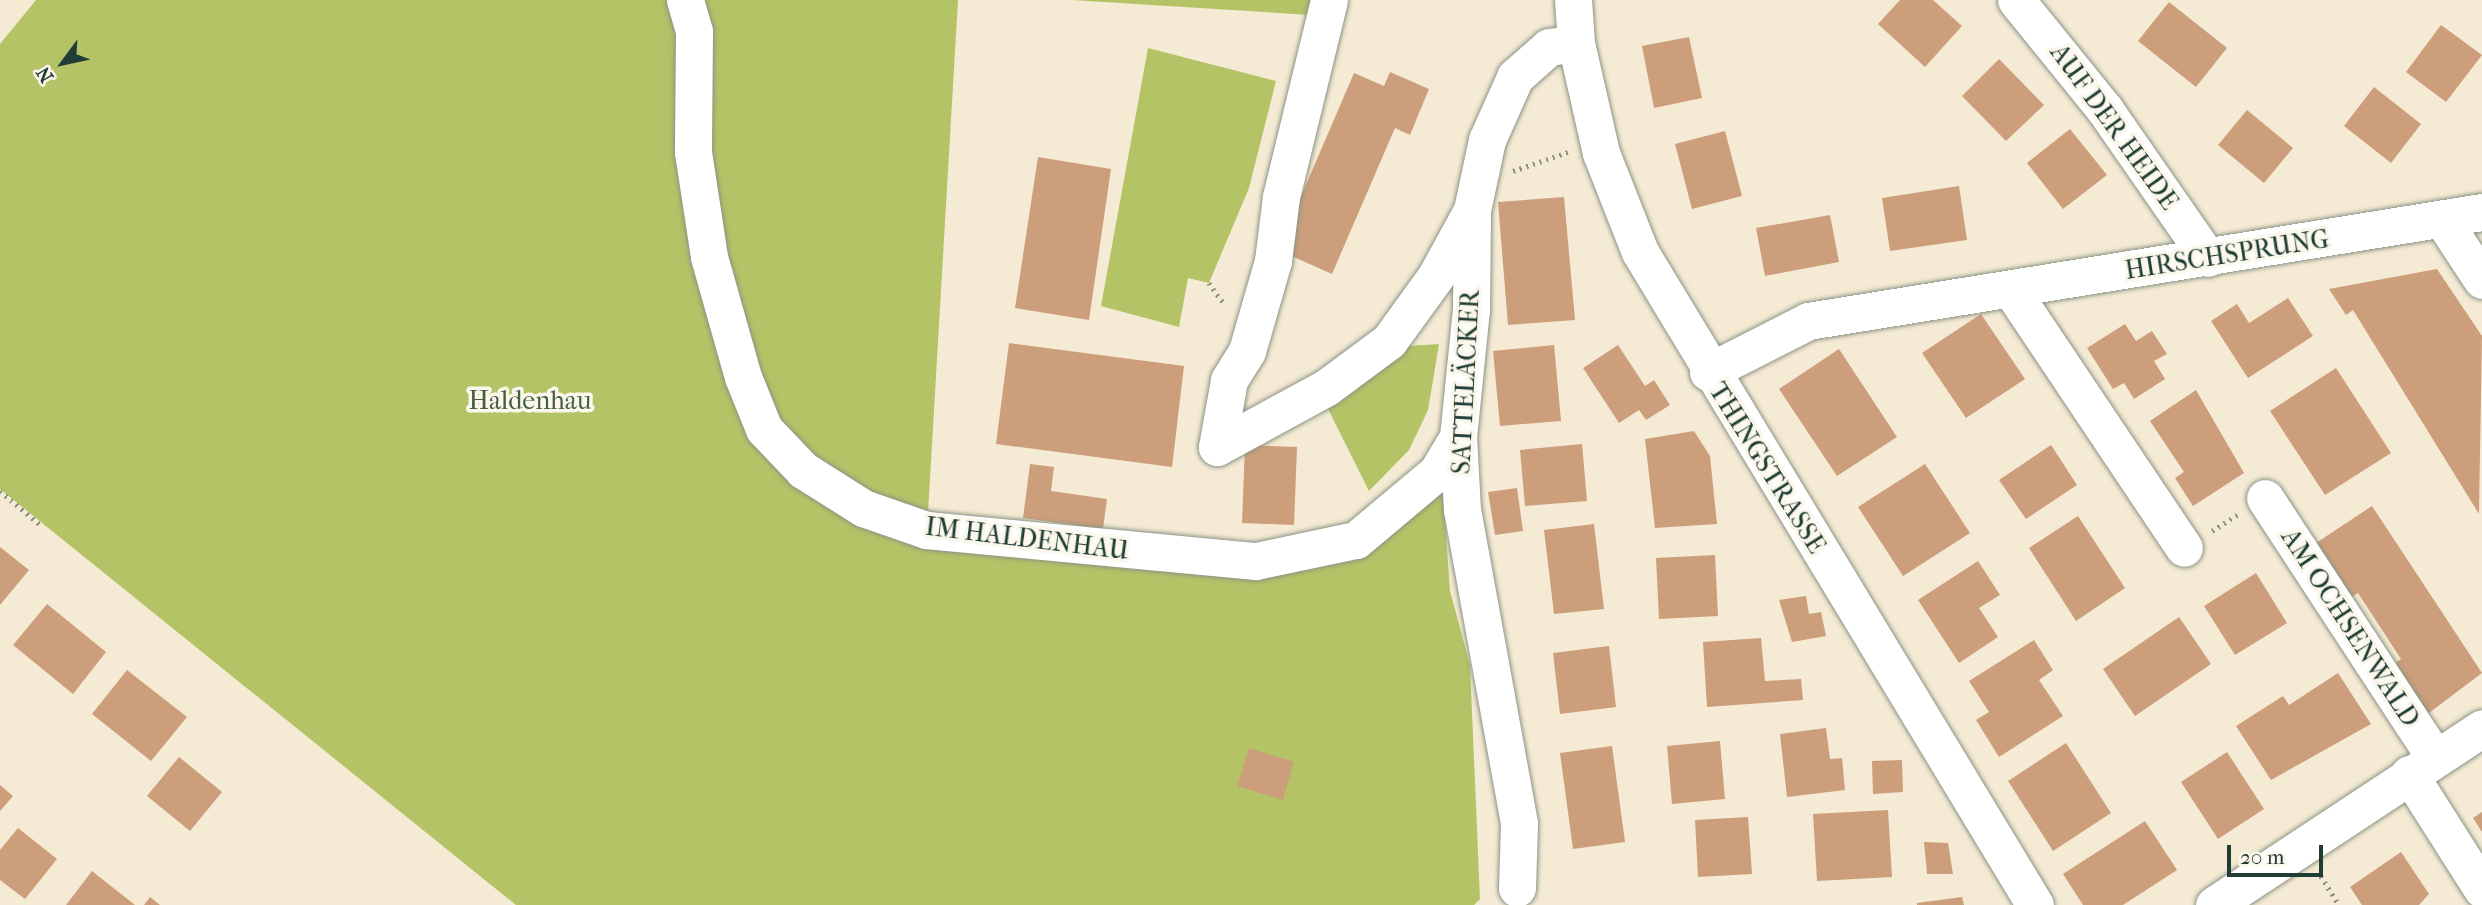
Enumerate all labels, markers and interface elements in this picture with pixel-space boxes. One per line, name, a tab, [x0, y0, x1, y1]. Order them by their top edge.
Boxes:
north arrow	[28, 28, 98, 98]
street label: AUF DER HEIDE	[2043, 38, 2185, 216]
text: N	[32, 62, 59, 86]
street label: HIRSCHSPRUNG	[2123, 223, 2331, 287]
street label: SATTELÄCKER	[1446, 289, 1486, 475]
street label: THINGSTRASSE	[1702, 377, 1832, 559]
park label: Haldenhau	[469, 385, 591, 417]
street label: IM HALDENHAU	[924, 511, 1130, 567]
street label: AM OCHSENWALD	[2274, 523, 2426, 733]
scale bar	[2230, 832, 2326, 876]
text: 20 m	[2240, 845, 2284, 869]

